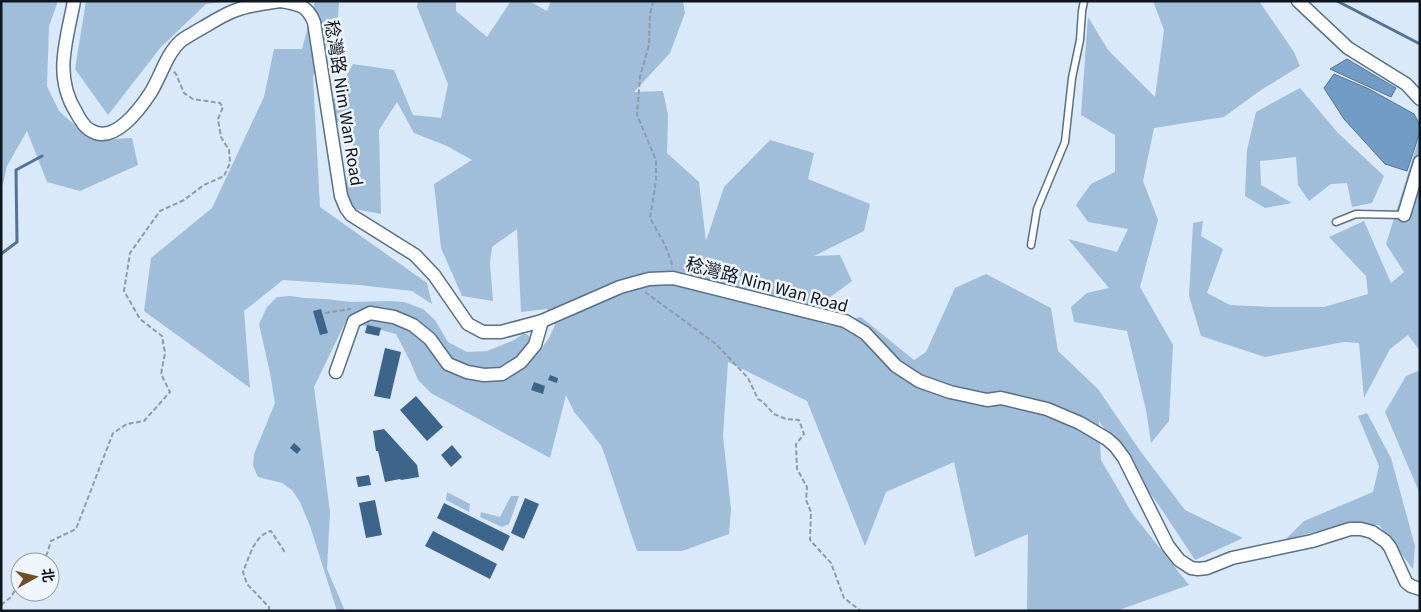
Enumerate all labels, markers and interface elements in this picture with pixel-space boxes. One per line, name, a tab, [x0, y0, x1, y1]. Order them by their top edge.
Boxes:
street label: 稔灣路 Nim Wan Road	[318, 19, 369, 188]
street label: 稔灣路 Nim Wan Road	[683, 252, 851, 319]
north arrow	[10, 552, 60, 602]
text: 北	[36, 567, 58, 584]

